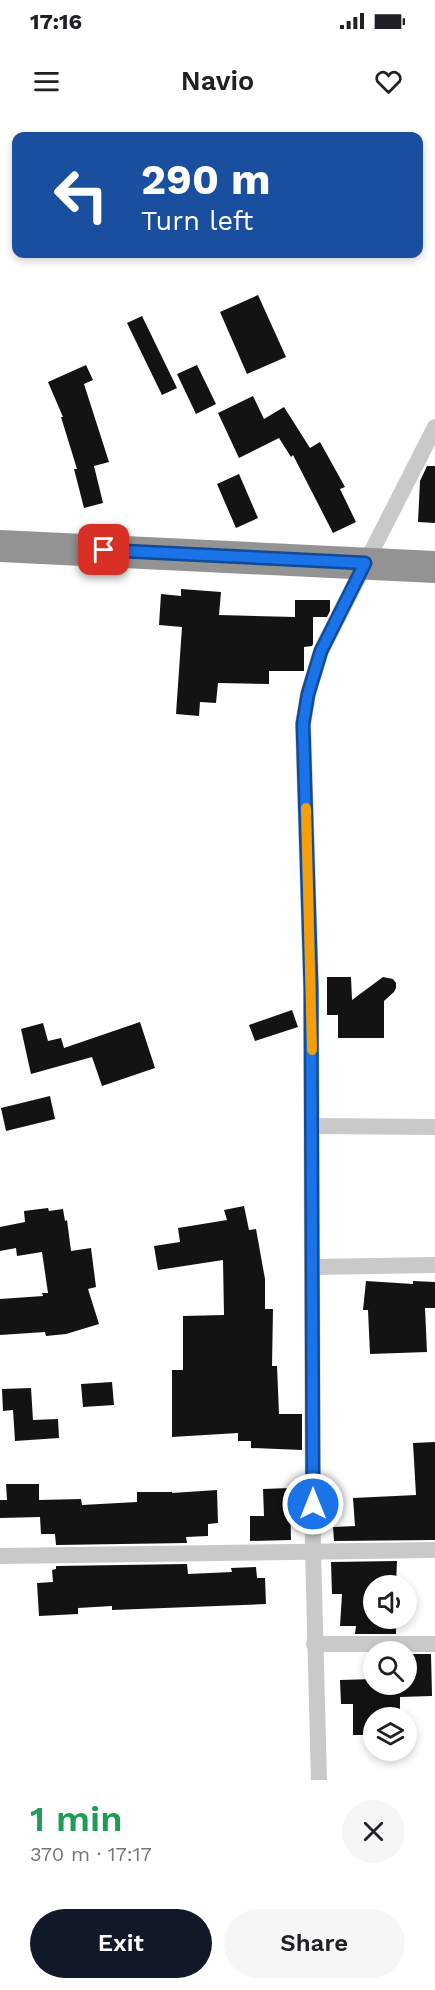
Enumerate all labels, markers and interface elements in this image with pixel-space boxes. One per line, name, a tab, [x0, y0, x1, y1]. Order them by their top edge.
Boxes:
text: 17:16	[30, 9, 82, 34]
icon: menu	[30, 65, 63, 98]
text: Navio	[181, 65, 254, 97]
icon: heart	[372, 65, 405, 98]
text: 290 m	[141, 155, 271, 204]
icon: left	[42, 156, 120, 234]
text: Turn left	[141, 205, 253, 237]
pin	[78, 524, 129, 575]
icon: arrive	[87, 533, 120, 566]
position arrow	[281, 1472, 345, 1536]
map controls	[363, 1575, 417, 1761]
button: sound	[363, 1575, 417, 1629]
button: search	[363, 1641, 417, 1695]
button: layers	[363, 1707, 417, 1761]
text: 1 min	[30, 1798, 122, 1840]
button: close	[342, 1800, 405, 1863]
text: 370 m · 17:17	[30, 1842, 152, 1866]
button: Exit	[30, 1909, 212, 1978]
button: Share	[224, 1909, 405, 1978]

